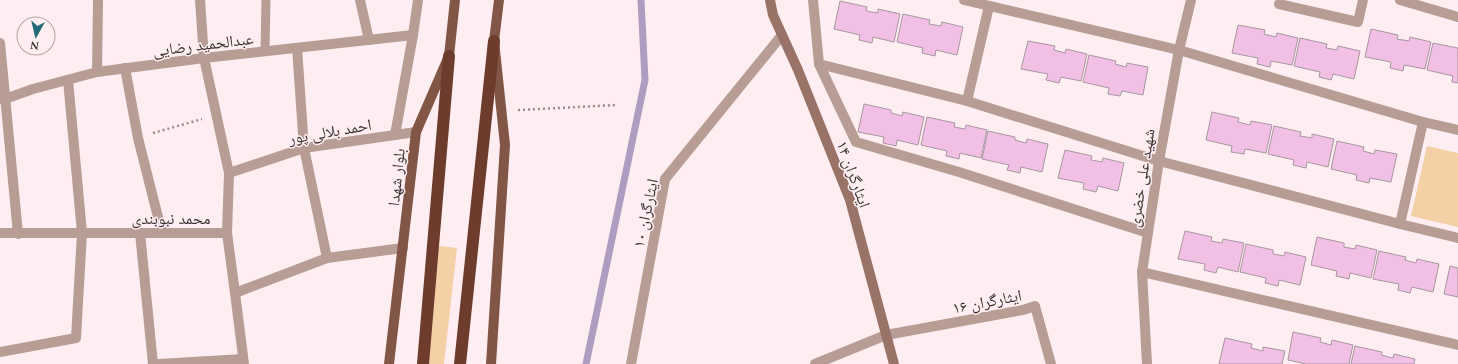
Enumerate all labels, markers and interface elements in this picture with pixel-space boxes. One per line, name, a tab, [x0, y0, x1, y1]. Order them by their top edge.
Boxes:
north arrow	[16, 16, 56, 56]
street label: عبدالحمید رضایی	[151, 27, 255, 63]
text: N	[29, 36, 40, 54]
street label: احمد بلالی پور	[286, 113, 374, 151]
street label: شهید علی خضری	[1122, 127, 1162, 229]
street label: ایثارگران ۱۴	[830, 137, 876, 211]
street label: بلوار شهدا	[382, 147, 412, 207]
street label: ایثارگران ۱۰	[627, 177, 665, 250]
street label: محمد نبوبندی	[131, 207, 211, 231]
street label: ایثارگران ۱۶	[951, 284, 1024, 320]

